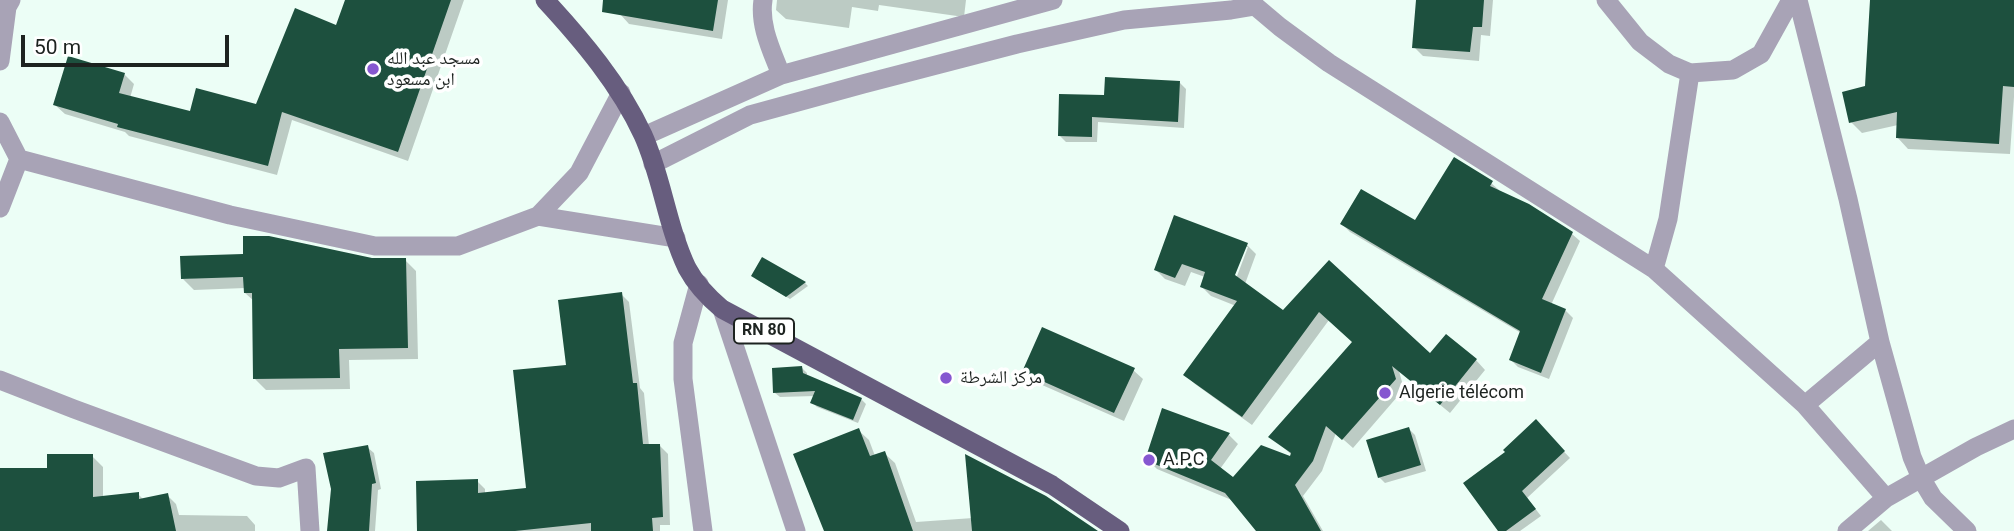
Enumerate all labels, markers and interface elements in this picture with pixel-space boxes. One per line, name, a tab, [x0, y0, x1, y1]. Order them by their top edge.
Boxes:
scale bar	[24, 21, 233, 65]
text: 50 m	[34, 35, 81, 59]
place label: مسجد عبد الله ابن مسعود	[387, 48, 480, 90]
marker: مسجد عبد الله ابن مسعود	[365, 61, 381, 77]
road number: RN 80	[734, 318, 794, 344]
place label: مركز الشرطة	[960, 367, 1042, 389]
marker: مركز الشرطة	[938, 370, 954, 386]
place label: Algerie télécom	[1399, 382, 1524, 404]
marker: Algerie télécom	[1377, 385, 1393, 401]
place label: A.P.C	[1163, 449, 1204, 471]
marker: A.P.C	[1141, 452, 1157, 468]

